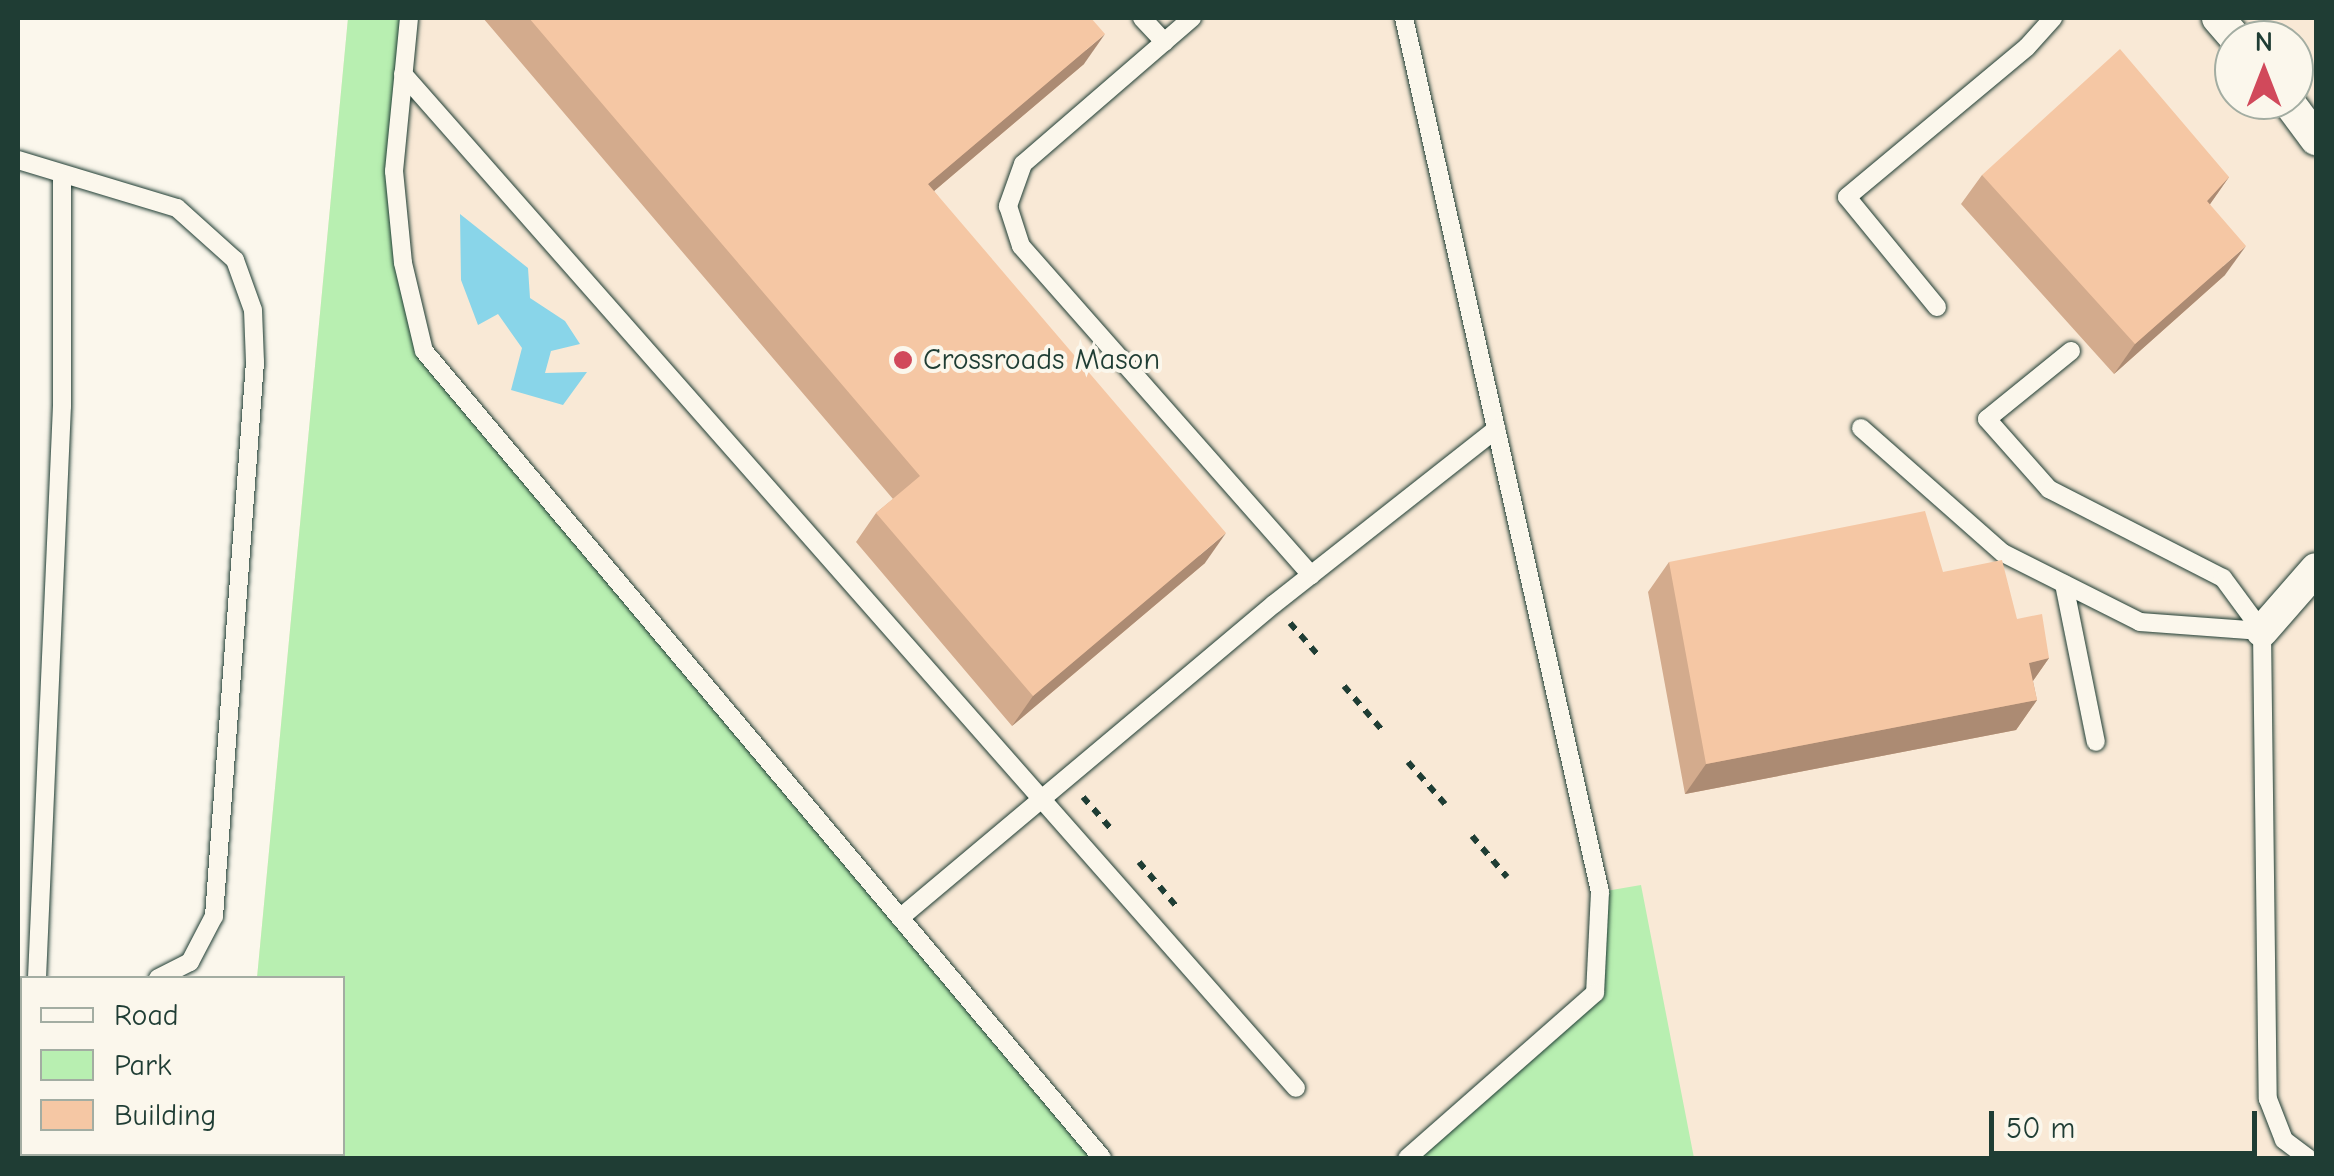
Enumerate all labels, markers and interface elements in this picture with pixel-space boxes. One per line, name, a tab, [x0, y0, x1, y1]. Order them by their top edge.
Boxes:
north arrow	[2214, 20, 2314, 120]
text: N	[2255, 26, 2273, 58]
place label: Crossroads Mason	[923, 342, 1160, 378]
marker: Crossroads Mason	[892, 349, 914, 371]
legend	[20, 976, 345, 1156]
text: Road	[114, 998, 179, 1033]
text: Park	[114, 1048, 171, 1083]
scale bar	[1994, 1091, 2262, 1153]
text: Building	[114, 1098, 217, 1133]
text: 50 m	[2006, 1111, 2075, 1146]

